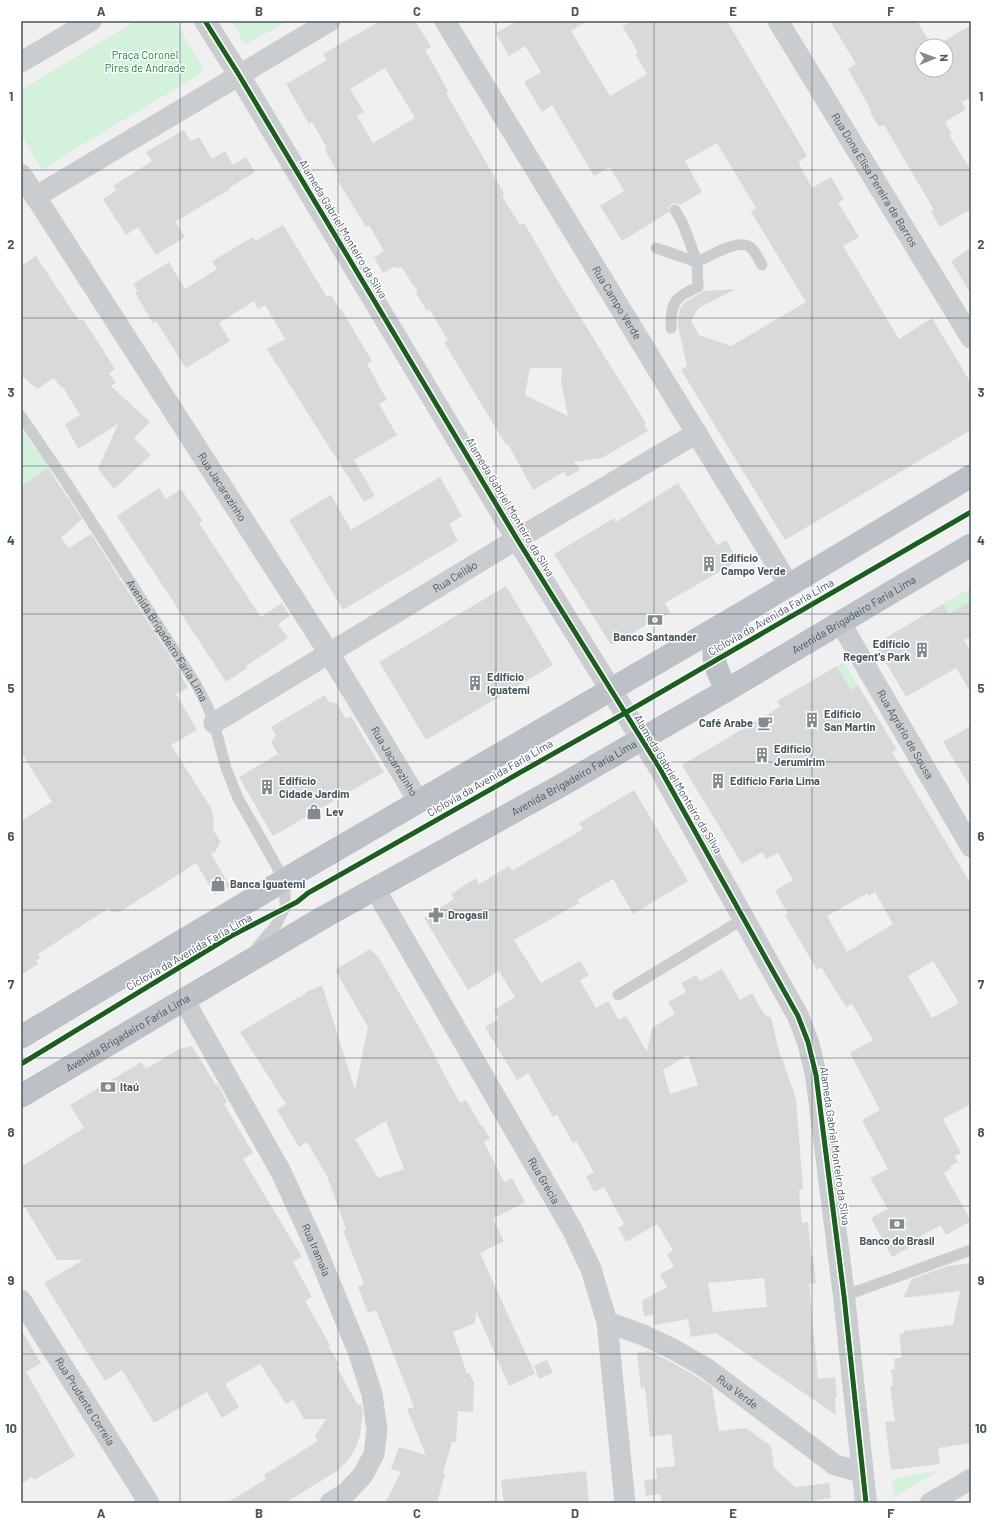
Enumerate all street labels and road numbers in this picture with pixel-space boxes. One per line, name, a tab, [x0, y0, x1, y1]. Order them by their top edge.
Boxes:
street label: Rua Dona Elisa Pereira de Barros	[829, 110, 921, 249]
street label: Alameda Gabriel Monteiro da Silva	[297, 157, 390, 301]
street label: Rua Campo Verde	[590, 263, 645, 342]
street label: Alameda Gabriel Monteiro da Silva	[464, 435, 557, 579]
street label: Rua Jacarezinho	[196, 450, 249, 523]
street label: Rua Ceilão	[430, 558, 479, 595]
street label: Avenida Brigadeiro Faria Lima	[789, 572, 918, 656]
street label: Ciclovia da Avenida Faria Lima	[706, 575, 836, 658]
street label: Avenida Brigadeiro Faria Lima	[124, 577, 211, 704]
street label: Rua Agrário de Sousa	[875, 687, 937, 781]
street label: Alameda Gabriel Monteiro da Silva	[632, 712, 725, 856]
street label: Rua Jacarezinho	[369, 724, 421, 798]
street label: Ciclovia da Avenida Faria Lima	[425, 736, 555, 819]
street label: Avenida Brigadeiro Faria Lima	[509, 737, 639, 818]
street label: Ciclovia da Avenida Faria Lima	[124, 910, 254, 993]
street label: Avenida Brigadeiro Faria Lima	[63, 991, 192, 1074]
street label: Alameda Gabriel Monteiro da Silva	[818, 1066, 853, 1226]
street label: Rua Grécia	[526, 1155, 563, 1206]
street label: Rua Iramaia	[299, 1221, 334, 1278]
street label: Rua Prudente Correia	[53, 1355, 118, 1448]
street label: Rua Verde	[715, 1372, 761, 1411]

